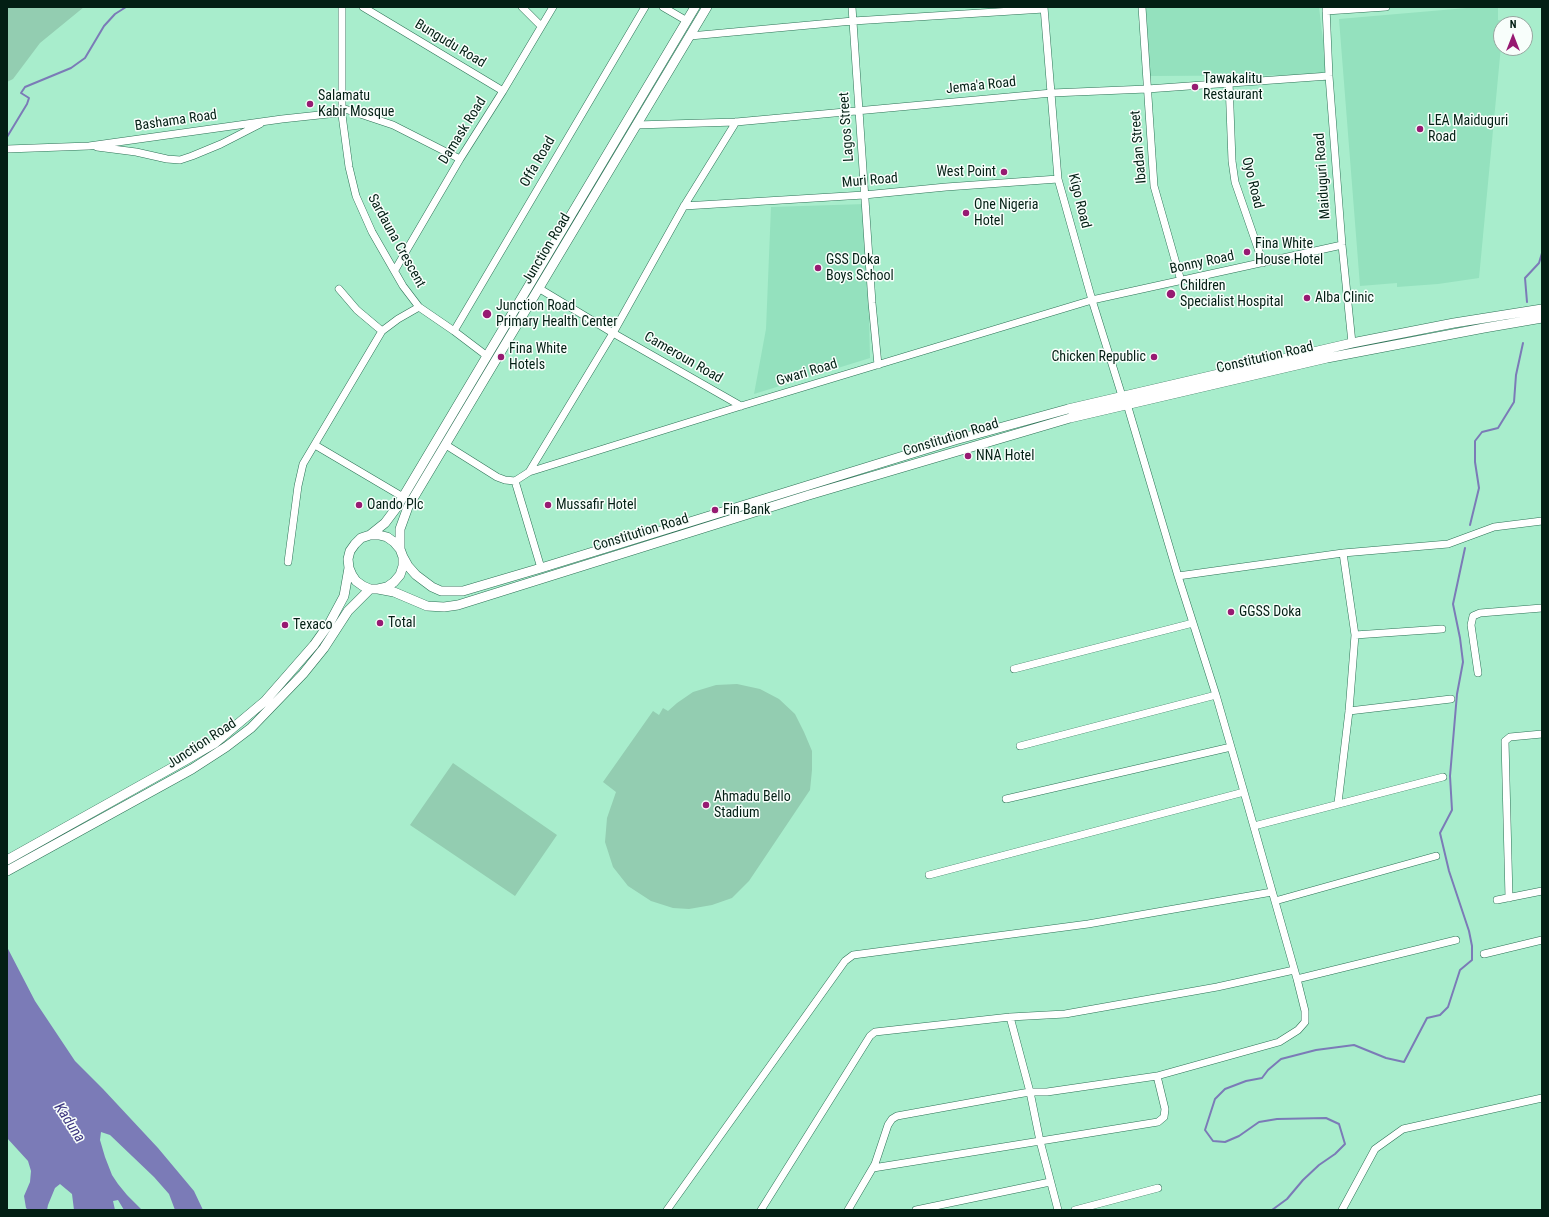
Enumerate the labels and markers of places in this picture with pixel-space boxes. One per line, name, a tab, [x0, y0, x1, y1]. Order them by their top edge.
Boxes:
place label: Tawakalitu Restaurant	[1203, 71, 1263, 104]
marker: Tawakalitu Restaurant	[1190, 82, 1200, 92]
place label: Salamatu Kabir Mosque	[318, 88, 394, 120]
marker: Salamatu Kabir Mosque	[305, 99, 315, 109]
place label: LEA Maiduguri Road	[1428, 113, 1508, 146]
marker: LEA Maiduguri Road	[1415, 124, 1425, 134]
place label: West Point	[936, 164, 996, 180]
marker: West Point	[999, 167, 1009, 177]
place label: One Nigeria Hotel	[974, 197, 1039, 230]
marker: One Nigeria Hotel	[961, 208, 971, 218]
place label: Fina White House Hotel	[1255, 236, 1323, 268]
marker: Fina White House Hotel	[1242, 247, 1252, 257]
place label: GSS Doka Boys School	[826, 252, 894, 284]
marker: GSS Doka Boys School	[813, 263, 823, 273]
place label: Children Specialist Hospital	[1180, 278, 1284, 310]
marker: Children Specialist Hospital	[1165, 288, 1177, 300]
place label: Alba Clinic	[1315, 290, 1374, 306]
marker: Alba Clinic	[1302, 293, 1312, 303]
place label: Junction Road Primary Health Center	[496, 298, 617, 330]
marker: Junction Road Primary Health Center	[481, 308, 493, 320]
place label: Fina White Hotels	[509, 341, 567, 374]
place label: Chicken Republic	[1051, 349, 1146, 365]
marker: Fina White Hotels	[496, 352, 506, 362]
marker: Chicken Republic	[1149, 352, 1159, 362]
place label: NNA Hotel	[976, 448, 1034, 464]
marker: NNA Hotel	[963, 451, 973, 461]
place label: Oando Plc	[367, 497, 424, 513]
place label: Mussafir Hotel	[556, 497, 637, 513]
marker: Oando Plc	[354, 500, 364, 510]
marker: Mussafir Hotel	[543, 500, 553, 510]
place label: Fin Bank	[723, 502, 770, 518]
marker: Fin Bank	[710, 505, 720, 515]
place label: GGSS Doka	[1239, 604, 1301, 620]
marker: GGSS Doka	[1226, 607, 1236, 617]
place label: Total	[388, 615, 416, 631]
place label: Texaco	[293, 617, 333, 633]
marker: Total	[375, 618, 385, 628]
marker: Texaco	[280, 620, 290, 630]
place label: Ahmadu Bello Stadium	[714, 789, 791, 822]
marker: Ahmadu Bello Stadium	[701, 800, 711, 810]

